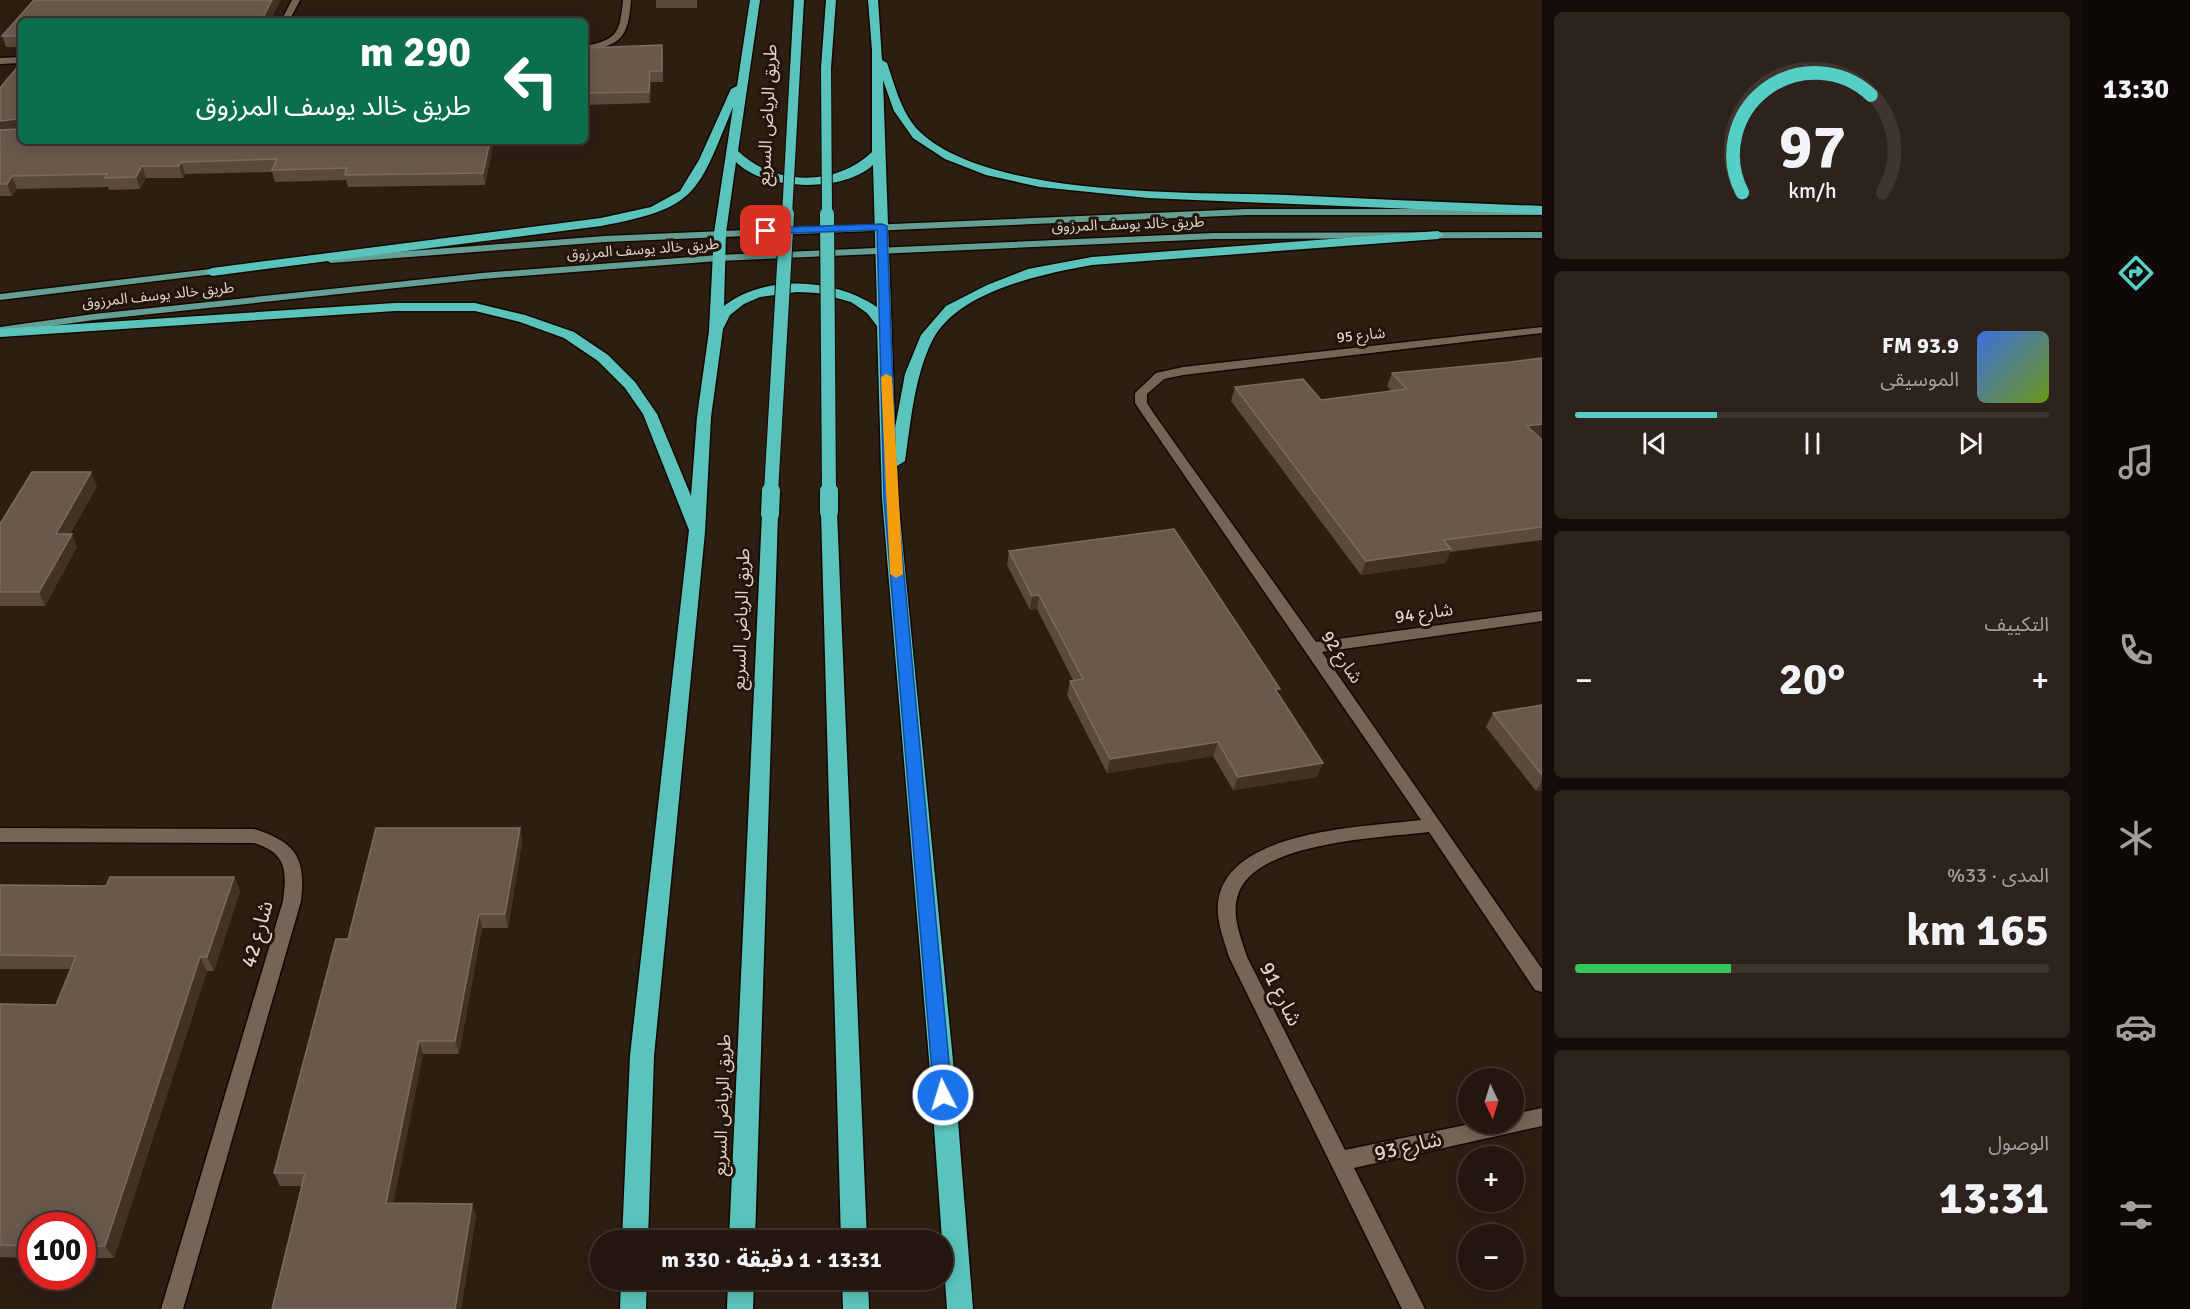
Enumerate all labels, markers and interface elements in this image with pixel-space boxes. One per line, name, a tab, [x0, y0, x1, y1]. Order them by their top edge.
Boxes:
text: 290 m	[360, 27, 471, 78]
icon: left	[492, 42, 570, 120]
street label: طريق الرياض السريع	[752, 43, 785, 187]
text: 13:30	[2103, 73, 2169, 106]
text: طريق خالد يوسف المرزوق	[196, 90, 471, 123]
text: 97	[1778, 108, 1846, 185]
text: km/h	[1788, 178, 1836, 204]
pin	[740, 205, 791, 256]
street label: طريق خالد يوسف المرزوق	[1051, 212, 1205, 237]
icon: arrive	[749, 214, 782, 247]
street label: طريق خالد يوسف المرزوق	[566, 235, 720, 264]
icon: directions	[2115, 252, 2157, 294]
street label: طريق خالد يوسف المرزوق	[81, 278, 235, 313]
street label: شارع 95	[1336, 323, 1387, 349]
text: 93.9 FM	[1882, 332, 1959, 359]
text: الموسيقى	[1880, 367, 1959, 392]
icon: previous	[1638, 427, 1671, 460]
icon: pause	[1796, 427, 1829, 460]
icon: next	[1954, 427, 1987, 460]
icon: music	[2115, 441, 2157, 483]
street label: طريق الرياض السريع	[728, 548, 757, 690]
street label: شارع 94	[1394, 598, 1455, 631]
text: التكييف	[1985, 612, 2049, 637]
street label: شارع 92	[1314, 627, 1367, 689]
icon: phone	[2115, 629, 2157, 671]
text: 20°	[1779, 652, 1845, 707]
text: −	[1575, 660, 1593, 701]
text: +	[2031, 660, 2049, 701]
icon: climate	[2115, 817, 2157, 859]
text: المدى · 33%	[1947, 863, 2049, 888]
street label: شارع 42	[235, 898, 281, 971]
text: 165 km	[1906, 903, 2049, 958]
street label: شارع 91	[1252, 958, 1308, 1031]
icon: car	[2115, 1006, 2157, 1048]
street label: طريق الرياض السريع	[709, 1034, 738, 1176]
position arrow	[911, 1063, 975, 1127]
north arrow	[1458, 1068, 1524, 1134]
map controls	[1458, 1068, 1524, 1290]
street label: شارع 93	[1372, 1126, 1445, 1168]
text: الوصول	[1988, 1131, 2049, 1156]
button: +	[1458, 1146, 1524, 1212]
text: 13:31	[1939, 1171, 2049, 1226]
icon: filters	[2115, 1194, 2157, 1236]
speed limit sign: 100	[18, 1212, 96, 1290]
button: −	[1458, 1224, 1524, 1290]
text: 13:31 · 1 دقيقة · 330 m	[661, 1246, 882, 1273]

